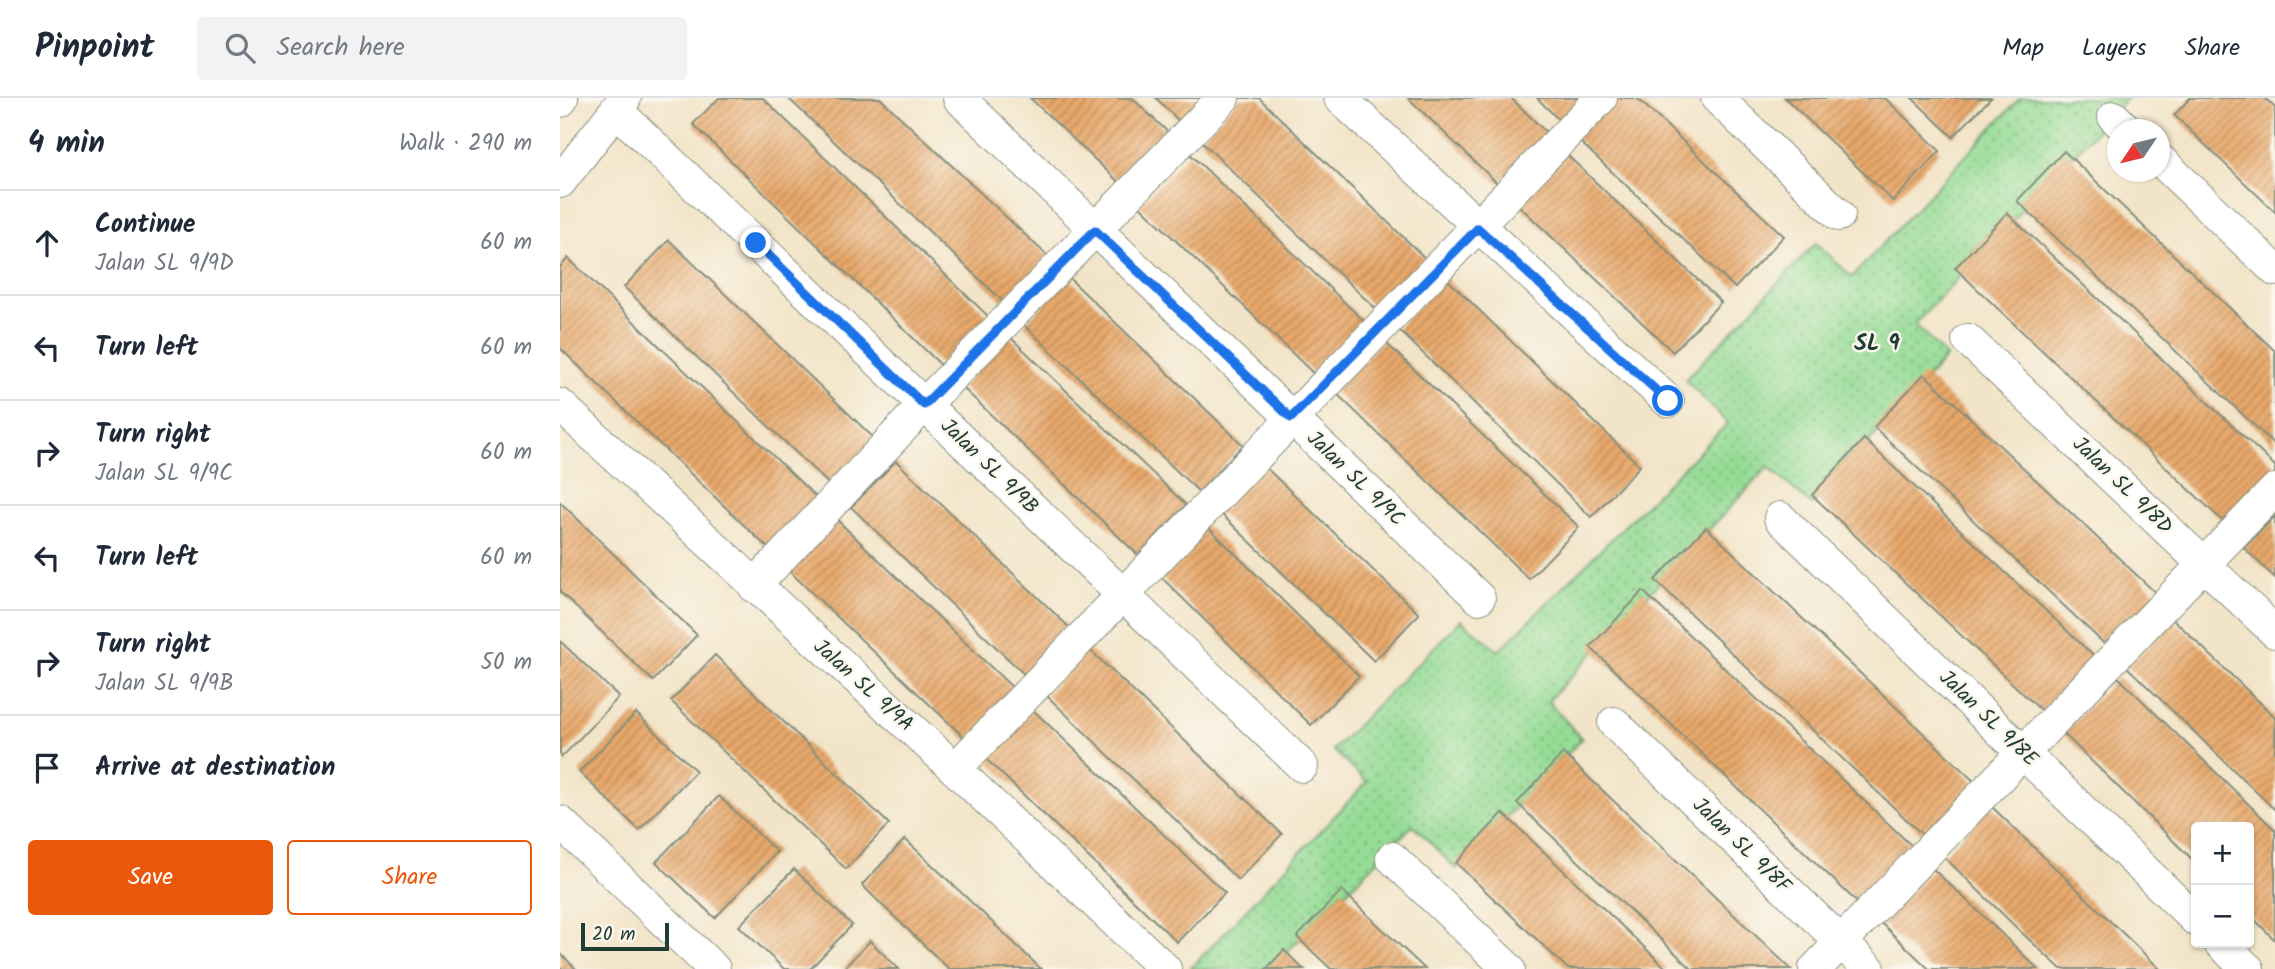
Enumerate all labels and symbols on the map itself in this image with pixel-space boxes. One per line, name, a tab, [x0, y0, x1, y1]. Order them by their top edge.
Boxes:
north arrow	[2107, 119, 2170, 182]
route end	[740, 227, 771, 258]
district label: SL 9	[1854, 326, 1900, 362]
route start	[1652, 385, 1683, 416]
street label: Jalan SL 9/9B	[932, 411, 1046, 523]
street label: Jalan SL 9/9C	[1298, 423, 1412, 535]
street label: Jalan SL 9/8D	[2064, 429, 2180, 543]
street label: Jalan SL 9/9A	[805, 632, 921, 740]
street label: Jalan SL 9/8E	[1931, 663, 2046, 776]
street label: Jalan SL 9/8F	[1684, 790, 1799, 903]
scale bar	[581, 920, 668, 952]

